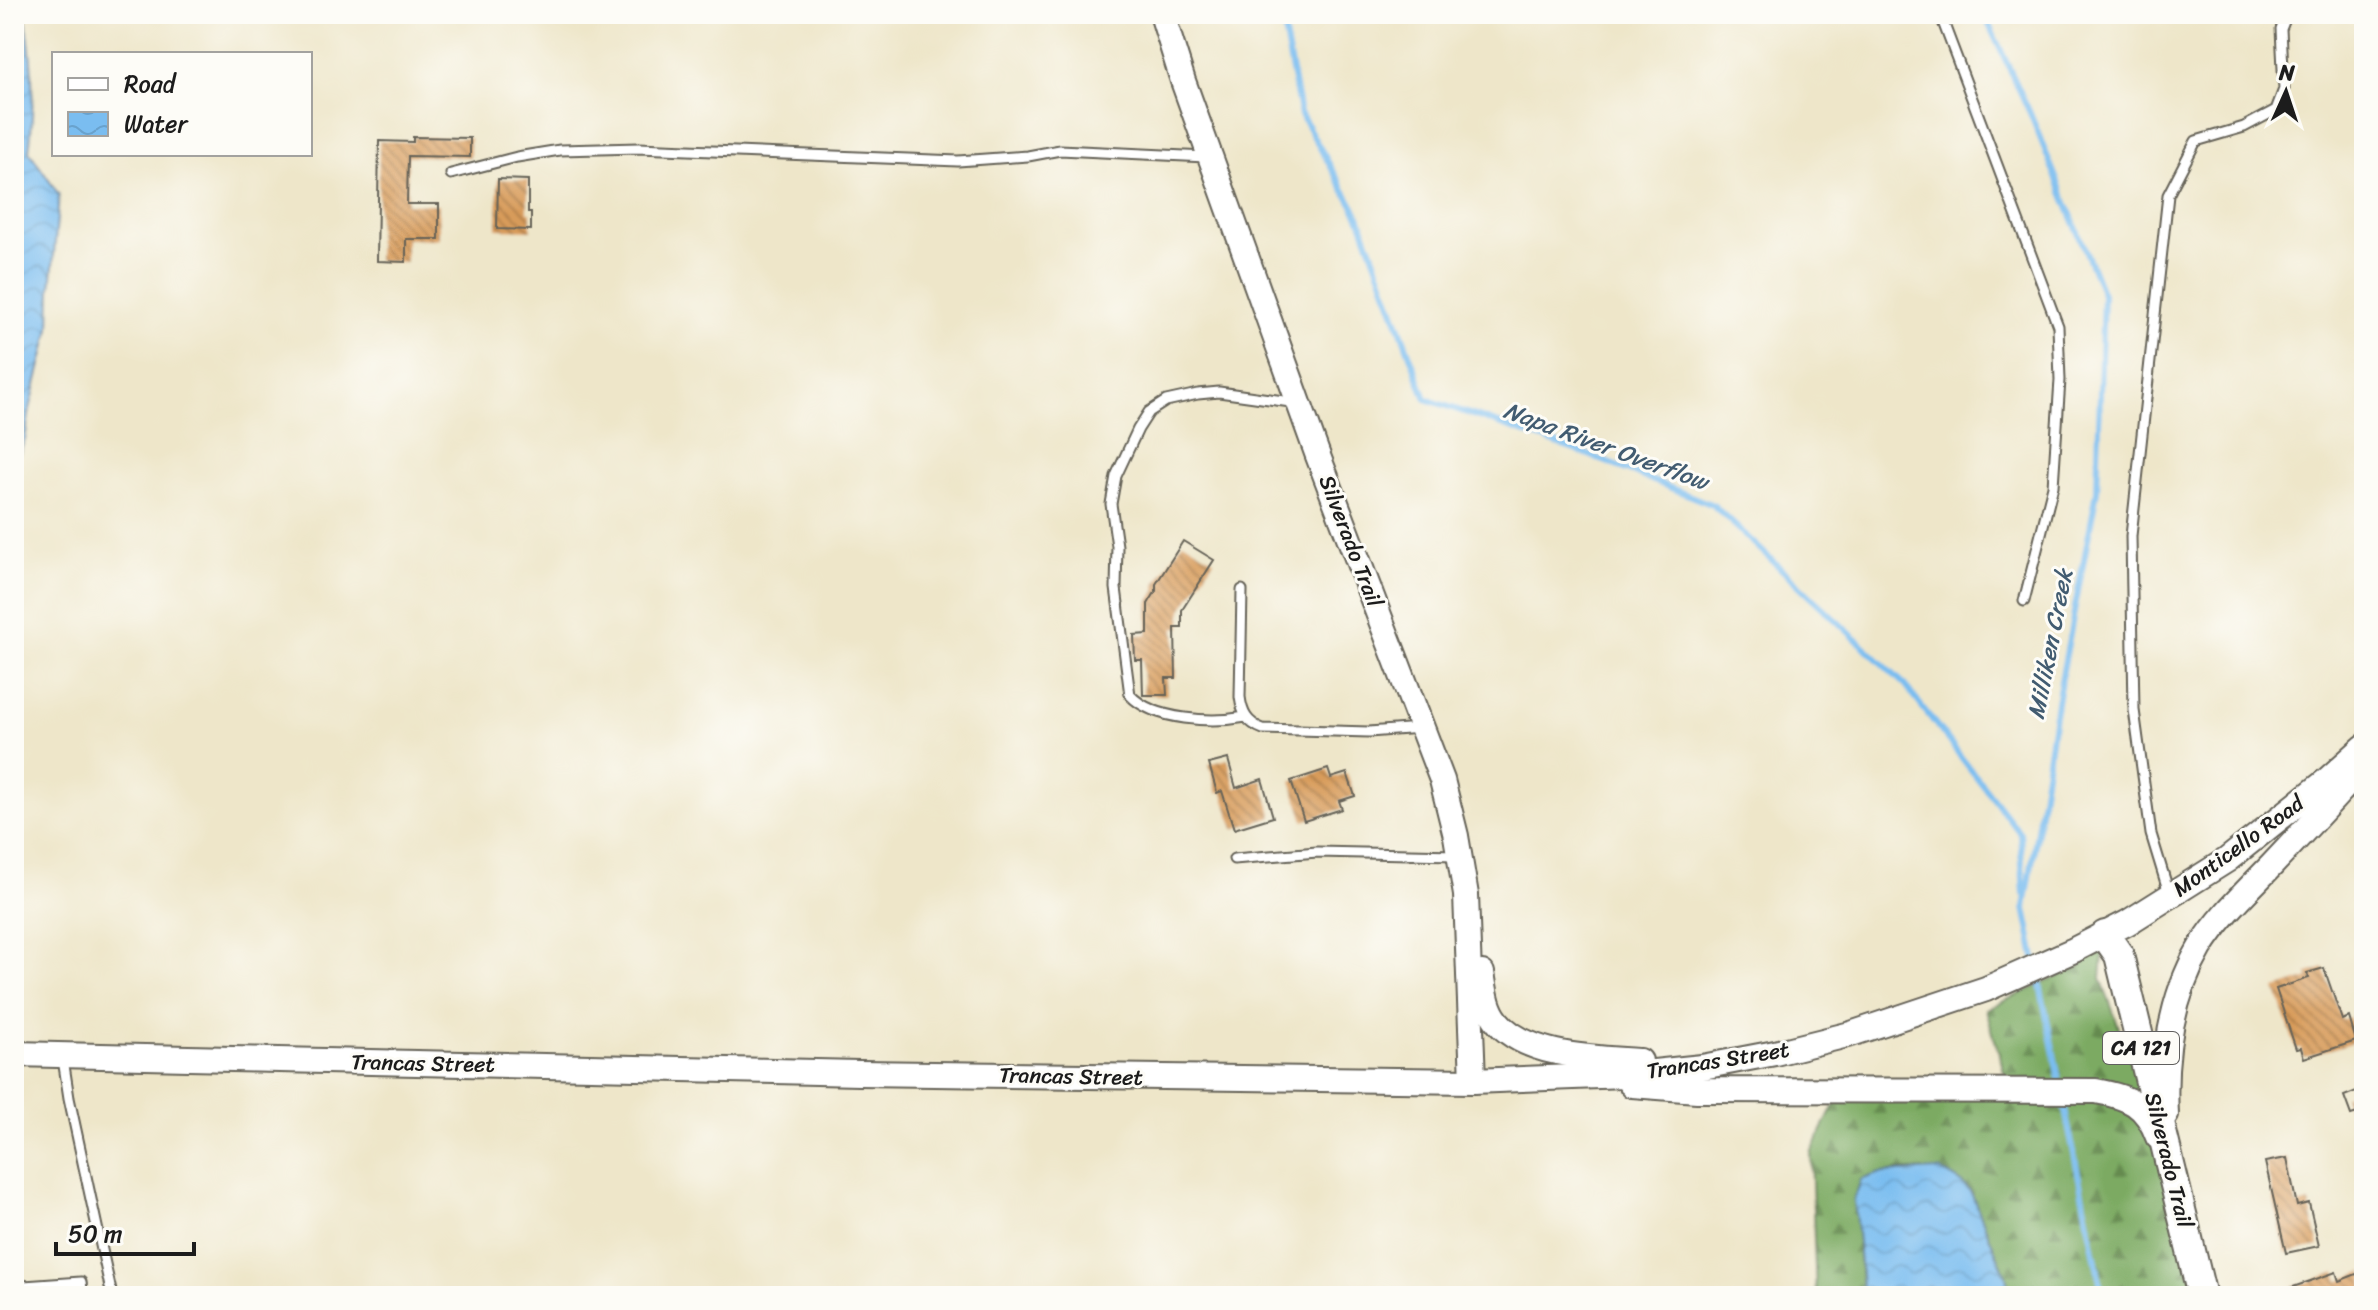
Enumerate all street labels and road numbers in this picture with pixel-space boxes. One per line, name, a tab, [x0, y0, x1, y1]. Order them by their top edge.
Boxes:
street label: Silverado Trail	[1308, 469, 1394, 614]
street label: Monticello Road	[2164, 784, 2313, 907]
street label: Trancas Street	[1644, 1029, 1793, 1091]
road number: CA 121	[2103, 1032, 2179, 1064]
street label: Trancas Street	[351, 1042, 496, 1084]
street label: Trancas Street	[999, 1055, 1144, 1097]
street label: Silverado Trail	[2133, 1088, 2205, 1233]

